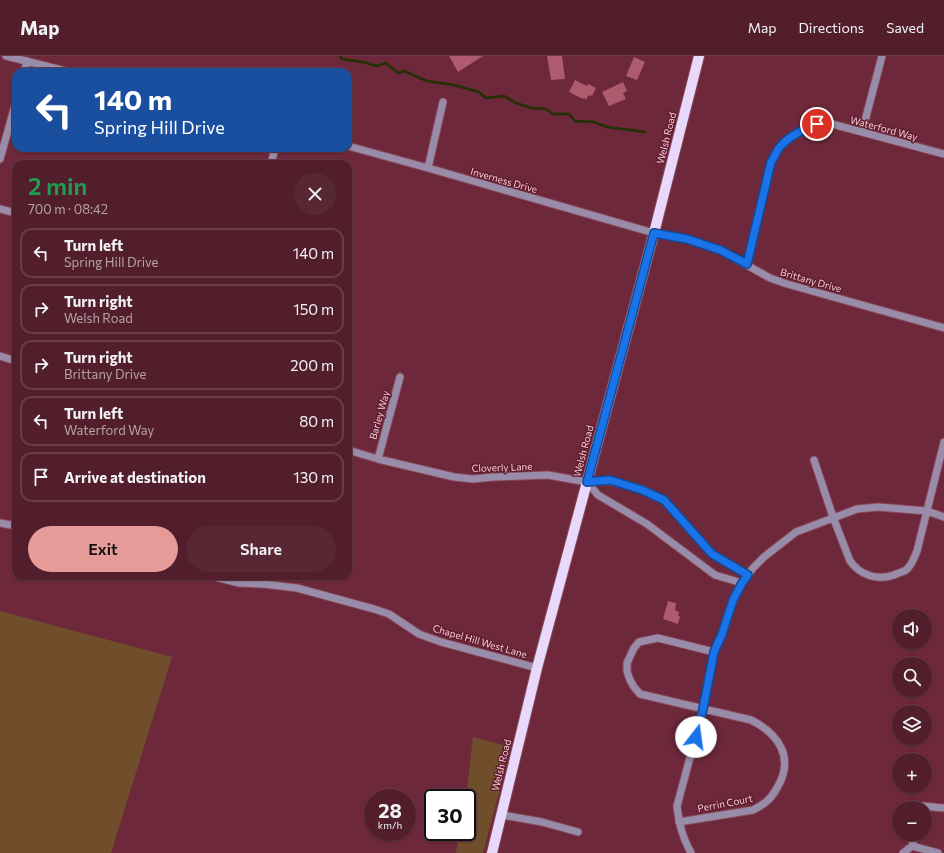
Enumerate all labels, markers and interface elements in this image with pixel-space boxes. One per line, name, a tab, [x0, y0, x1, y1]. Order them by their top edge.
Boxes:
text: Map	[20, 16, 59, 39]
text: Map	[748, 19, 777, 36]
text: Directions	[799, 19, 864, 36]
text: Saved	[886, 19, 924, 36]
text: 140 m	[94, 82, 172, 116]
icon: left	[28, 84, 80, 136]
pin	[800, 107, 834, 141]
street label: Welsh Road	[654, 111, 678, 165]
icon: arrive	[806, 113, 828, 135]
street label: Waterford Way	[849, 113, 919, 143]
text: Spring Hill Drive	[94, 116, 225, 138]
street label: Inverness Drive	[469, 165, 539, 195]
text: 2 min	[28, 171, 87, 200]
button: close	[294, 173, 336, 215]
text: 700 m · 08:42	[28, 201, 108, 217]
text: Turn left	[64, 236, 123, 254]
icon: left	[30, 242, 52, 264]
text: 140 m	[293, 244, 334, 262]
text: Spring Hill Drive	[64, 254, 158, 270]
street label: Brittany Drive	[779, 266, 843, 294]
text: Turn right	[64, 292, 133, 310]
icon: right	[30, 298, 52, 320]
text: 150 m	[293, 300, 334, 318]
text: Welsh Road	[64, 310, 133, 326]
text: Turn right	[64, 348, 133, 366]
icon: right	[30, 354, 52, 376]
text: 200 m	[290, 356, 334, 374]
text: Brittany Drive	[64, 366, 146, 382]
street label: Barley Way	[366, 389, 392, 441]
text: Turn left	[64, 404, 123, 422]
icon: left	[30, 410, 52, 432]
text: 80 m	[299, 412, 334, 430]
text: Waterford Way	[64, 422, 154, 438]
street label: Welsh Road	[570, 424, 596, 478]
street label: Cloverly Lane	[471, 460, 533, 474]
icon: arrive	[30, 466, 52, 488]
text: Arrive at destination	[64, 468, 206, 486]
text: 130 m	[293, 468, 334, 486]
button: Exit	[28, 526, 178, 572]
button: Share	[186, 526, 336, 572]
map controls	[892, 609, 932, 841]
button: sound	[892, 609, 932, 649]
street label: Chapel Hill West Lane	[431, 622, 529, 660]
button: search	[892, 657, 932, 697]
button: layers	[892, 705, 932, 745]
position arrow	[675, 716, 717, 758]
street label: Welsh Road	[489, 738, 513, 792]
button: +	[892, 753, 932, 793]
speed limit sign: 30	[424, 789, 476, 841]
street label: Perrin Court	[696, 792, 754, 814]
text: 28	[378, 798, 402, 822]
button: −	[892, 801, 932, 841]
text: km/h	[378, 819, 402, 831]

